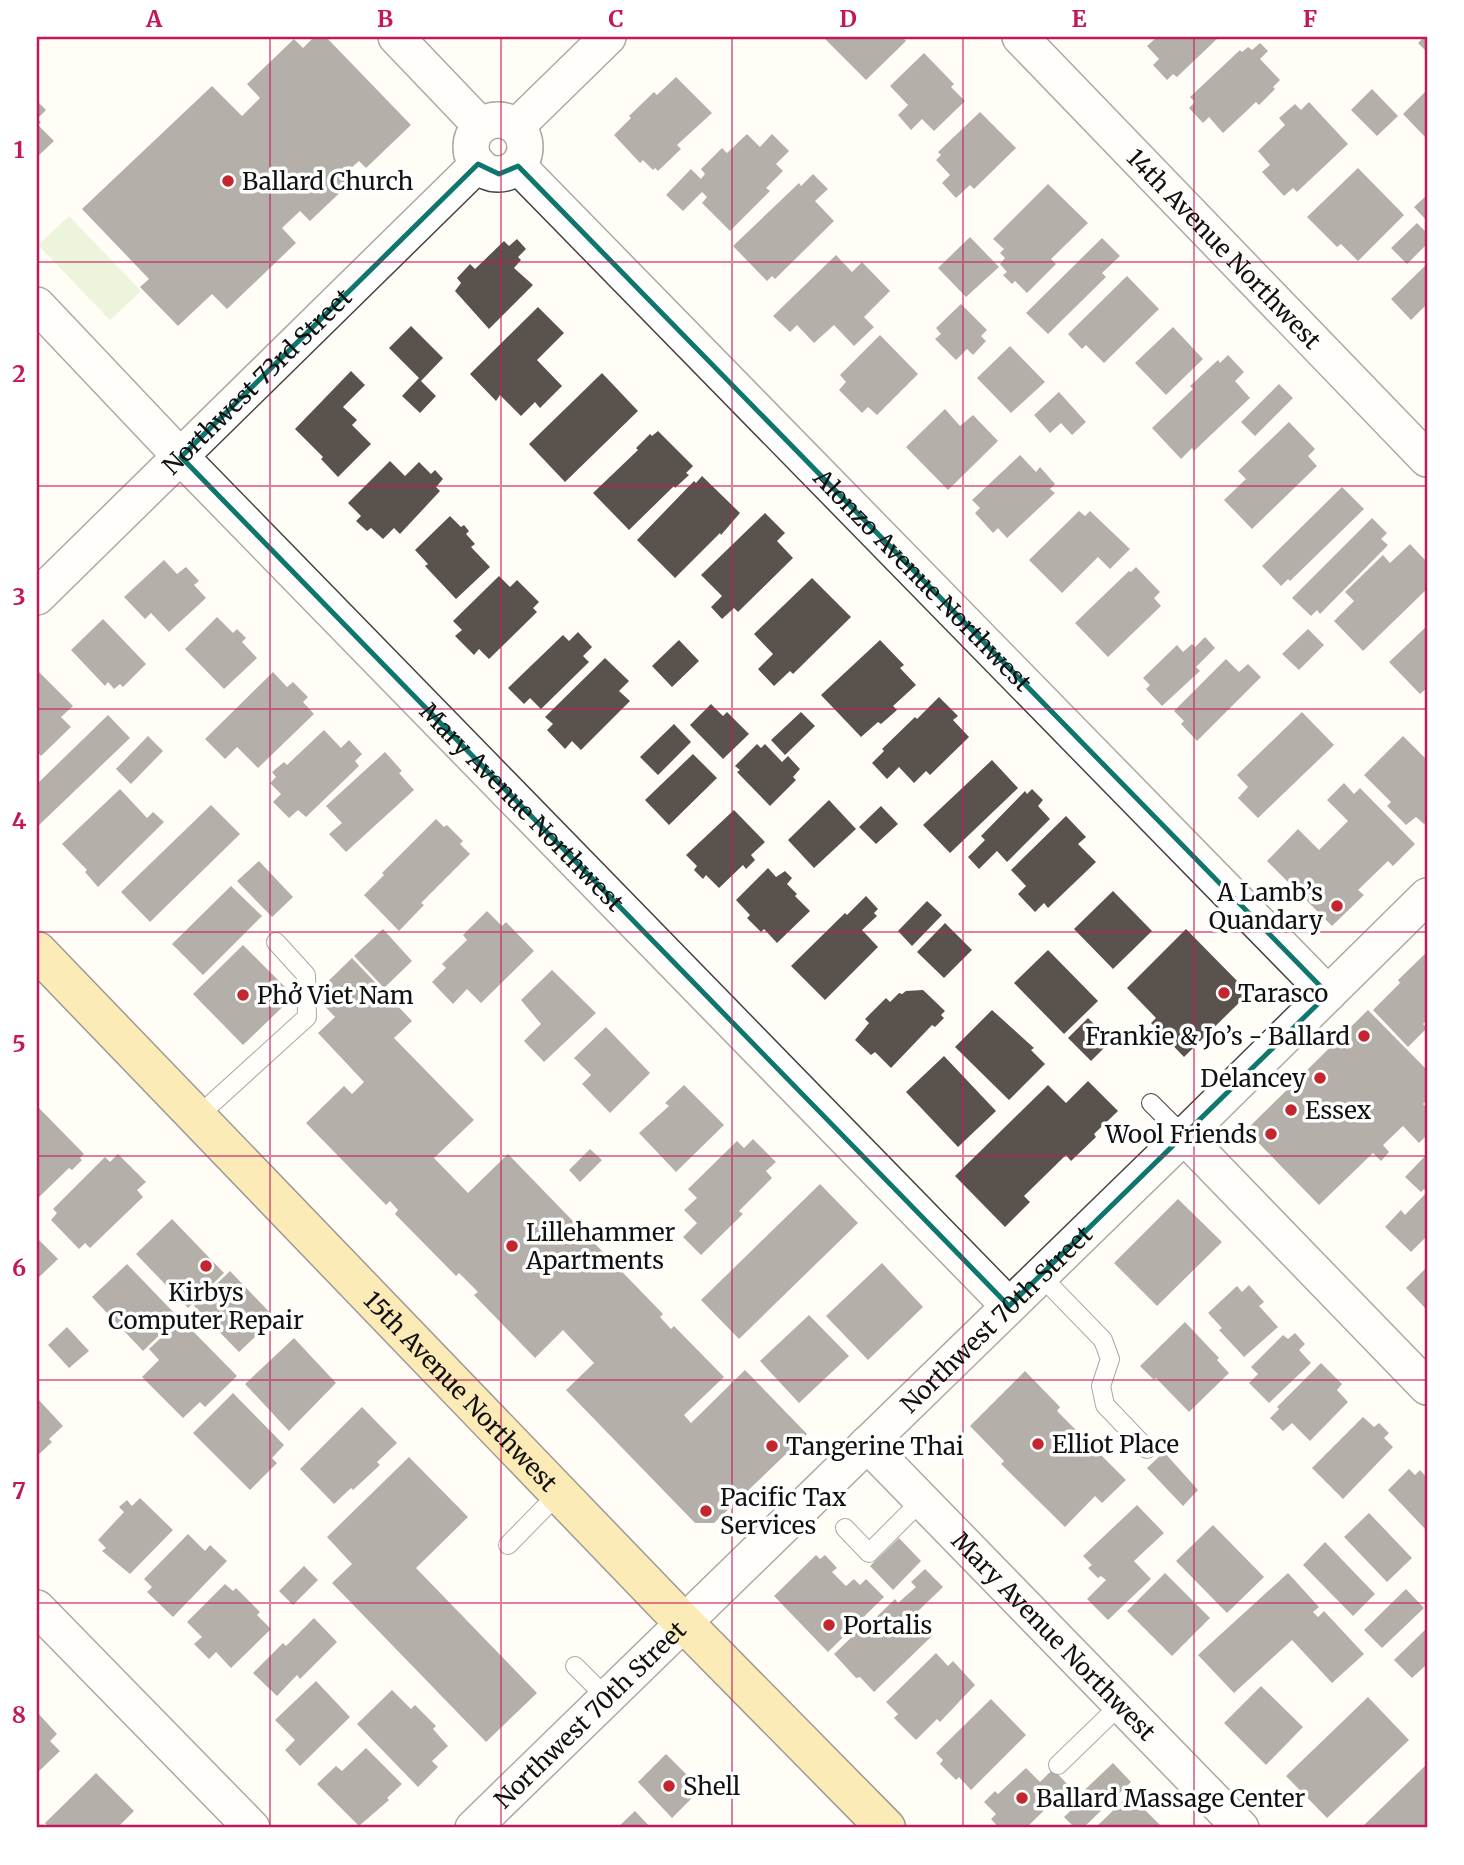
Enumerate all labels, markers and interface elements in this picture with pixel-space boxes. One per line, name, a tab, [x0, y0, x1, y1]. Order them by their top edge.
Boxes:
text: A	[145, 4, 163, 33]
text: B	[377, 4, 393, 33]
text: C	[608, 4, 624, 33]
text: D	[839, 4, 857, 33]
text: E	[1071, 4, 1087, 33]
text: F	[1303, 4, 1317, 33]
text: 1	[14, 135, 25, 164]
street label: 14th Avenue Northwest	[1120, 142, 1328, 356]
place label: Ballard Church	[242, 166, 413, 197]
marker: Ballard Church	[220, 173, 236, 189]
street label: Northwest 73rd Street	[156, 281, 358, 481]
text: 2	[12, 359, 26, 388]
street label: Alonzo Avenue Northwest	[807, 461, 1039, 698]
text: 3	[12, 582, 26, 611]
street label: Mary Avenue Northwest	[414, 696, 631, 918]
text: 4	[12, 806, 27, 835]
place label: A Lamb’s Quandary	[1209, 877, 1323, 936]
marker: A Lamb’s Quandary	[1329, 898, 1345, 914]
place label: Tarasco	[1238, 978, 1328, 1009]
place label: Phở Viet Nam	[257, 980, 414, 1011]
marker: Tarasco	[1216, 985, 1232, 1001]
marker: Phở Viet Nam	[235, 987, 251, 1003]
place label: Frankie & Jo’s - Ballard	[1085, 1021, 1350, 1052]
marker: Frankie & Jo’s - Ballard	[1356, 1028, 1372, 1044]
text: 5	[12, 1029, 26, 1058]
place label: Delancey	[1200, 1063, 1306, 1094]
marker: Delancey	[1312, 1070, 1328, 1086]
place label: Essex	[1305, 1095, 1372, 1126]
marker: Essex	[1283, 1102, 1299, 1118]
place label: Wool Friends	[1104, 1119, 1257, 1150]
marker: Wool Friends	[1263, 1126, 1279, 1142]
place label: Lillehammer Apartments	[525, 1217, 675, 1276]
street label: Northwest 70th Street	[894, 1218, 1099, 1419]
marker: Lillehammer Apartments	[504, 1238, 520, 1254]
text: 6	[12, 1253, 26, 1282]
marker: Kirbys Computer Repair	[198, 1258, 214, 1274]
place label: Kirbys Computer Repair	[108, 1277, 304, 1336]
street label: 15th Avenue Northwest	[357, 1285, 565, 1498]
place label: Elliot Place	[1052, 1429, 1179, 1460]
place label: Tangerine Thai	[786, 1431, 964, 1462]
marker: Elliot Place	[1030, 1436, 1046, 1452]
marker: Tangerine Thai	[764, 1438, 780, 1454]
text: 7	[12, 1476, 26, 1505]
place label: Pacific Tax Services	[720, 1482, 847, 1541]
marker: Pacific Tax Services	[698, 1503, 714, 1519]
street label: Mary Avenue Northwest	[945, 1525, 1163, 1747]
place label: Portalis	[843, 1610, 932, 1641]
street label: Northwest 70th Street	[487, 1614, 693, 1815]
marker: Portalis	[821, 1617, 837, 1633]
text: 8	[12, 1700, 26, 1729]
place label: Shell	[683, 1771, 740, 1802]
marker: Shell	[661, 1778, 677, 1794]
place label: Ballard Massage Center	[1036, 1783, 1305, 1814]
marker: Ballard Massage Center	[1014, 1790, 1030, 1806]

